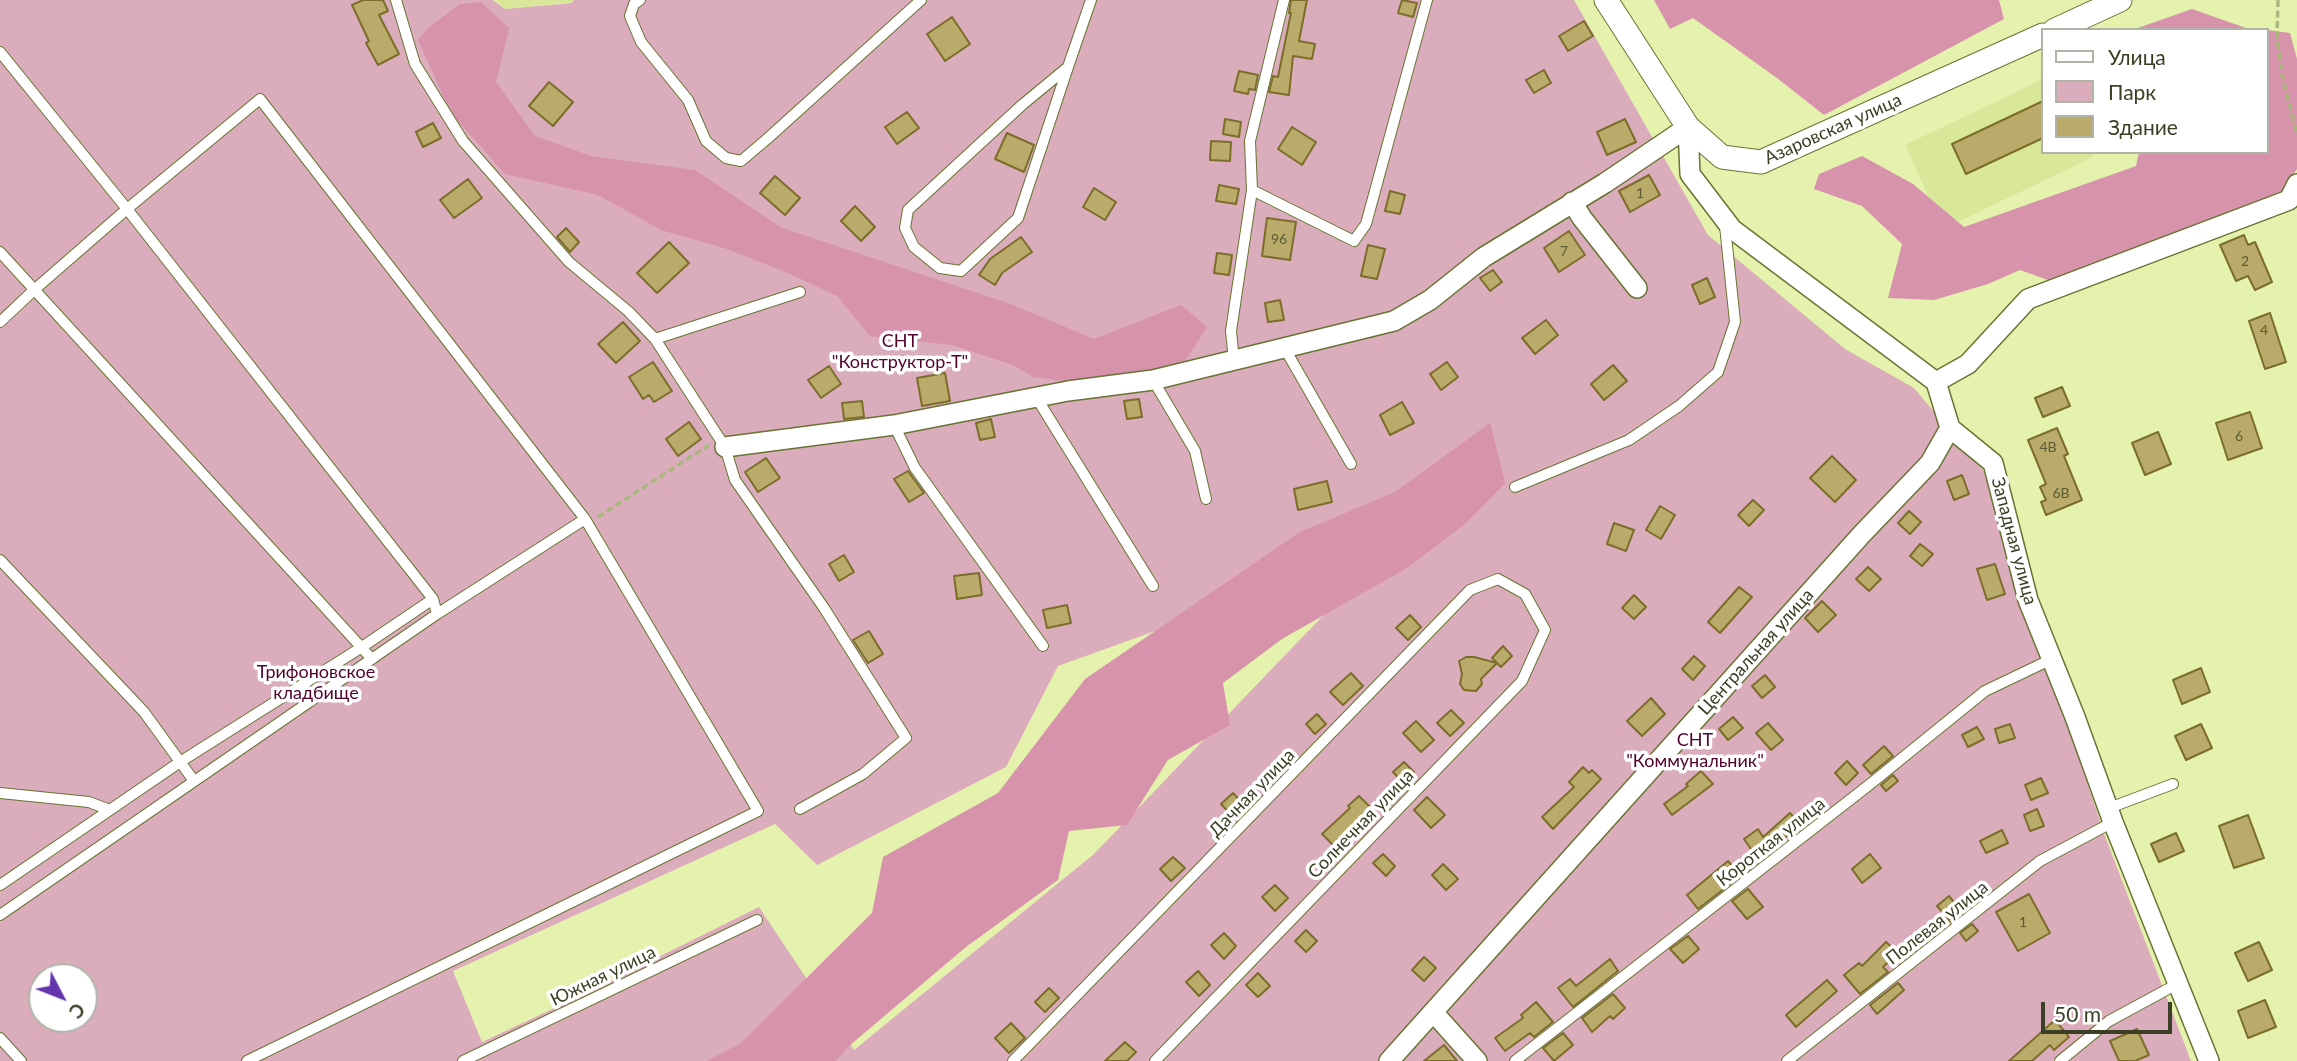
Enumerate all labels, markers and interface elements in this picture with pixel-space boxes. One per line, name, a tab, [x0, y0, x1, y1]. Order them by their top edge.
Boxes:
legend	[2042, 28, 2269, 154]
text: Улица	[2108, 44, 2166, 69]
text: Парк	[2108, 79, 2156, 104]
street label: Азаровская улица	[1761, 89, 1905, 169]
text: Здание	[2108, 114, 2178, 139]
house number: 1	[1636, 185, 1644, 201]
house number: 96	[1271, 231, 1287, 247]
house number: 7	[1560, 243, 1568, 259]
house number: 2	[2241, 253, 2249, 269]
house number: 4	[2260, 322, 2268, 338]
park label: СНТ "Конструктор-Т"	[832, 330, 968, 372]
house number: 6	[2235, 428, 2243, 444]
house number: 4В	[2039, 439, 2057, 455]
street label: Западная улица	[1987, 475, 2041, 607]
house number: 6В	[2052, 485, 2070, 501]
street label: Центральная улица	[1694, 585, 1818, 719]
park label: Трифоновское кладбище	[257, 661, 375, 704]
park label: СНТ "Коммунальник"	[1626, 729, 1764, 772]
street label: Дачная улица	[1205, 744, 1299, 842]
street label: Солнечная улица	[1304, 765, 1418, 883]
street label: Короткая улица	[1713, 793, 1829, 891]
street label: Полевая улица	[1882, 876, 1992, 970]
house number: 1	[2019, 914, 2027, 930]
street label: Южная улица	[547, 941, 659, 1011]
north arrow	[28, 963, 98, 1033]
scale bar	[2045, 988, 2176, 1032]
text: С	[65, 999, 90, 1023]
text: 50 m	[2054, 1001, 2101, 1026]

